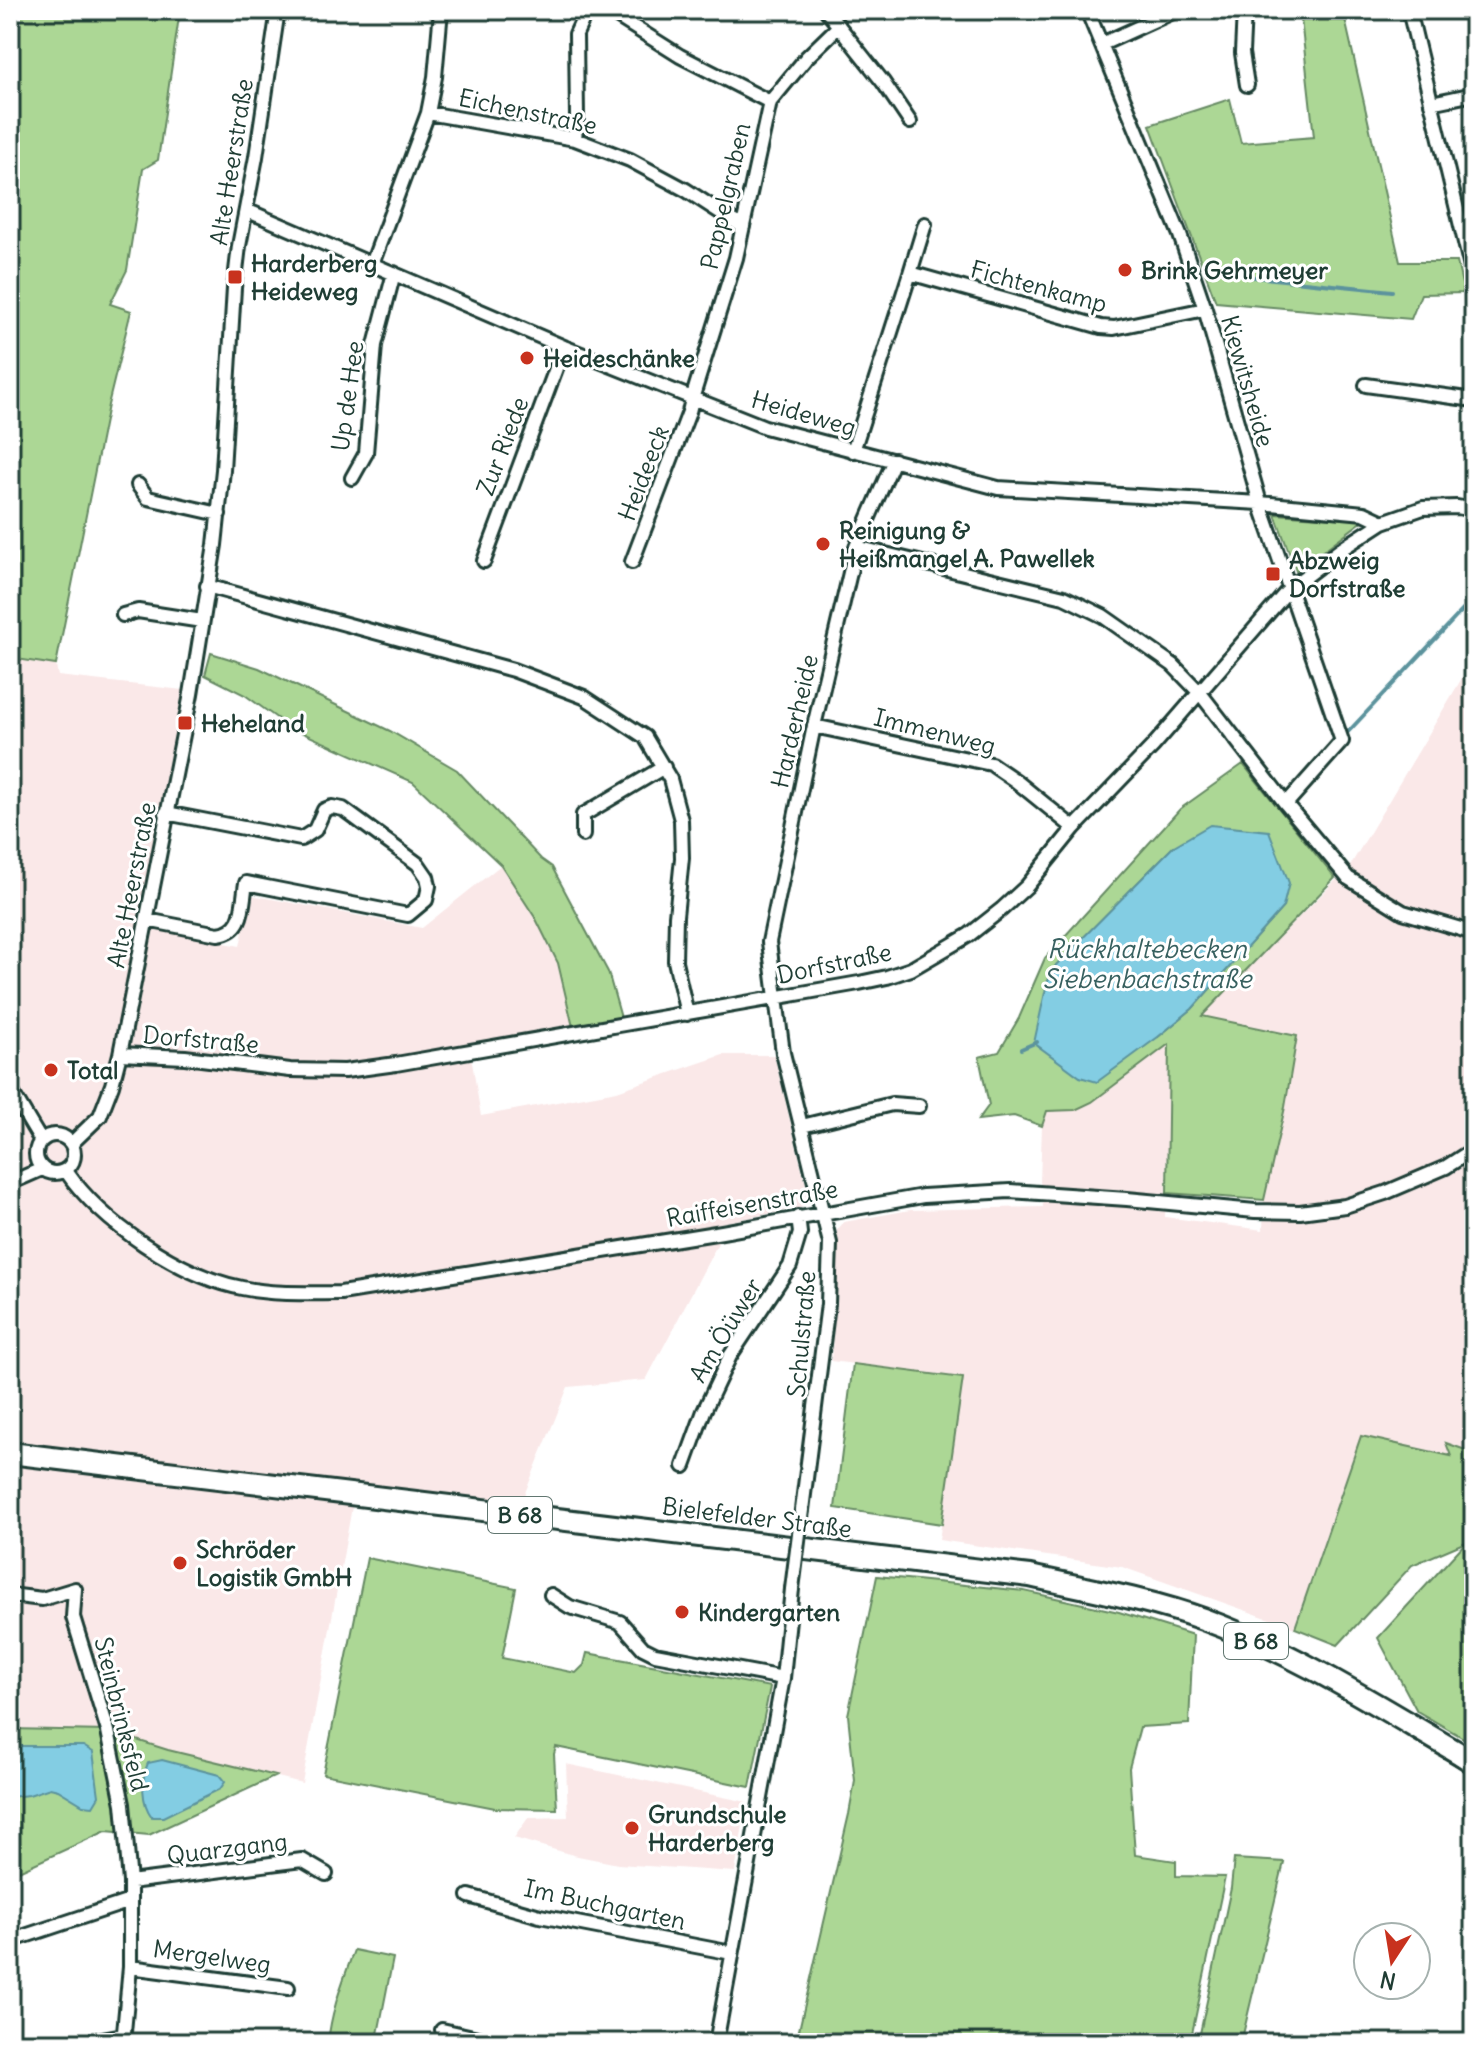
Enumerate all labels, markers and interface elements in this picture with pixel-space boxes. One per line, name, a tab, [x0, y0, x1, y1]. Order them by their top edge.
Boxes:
street label: Alte Heerstraße	[203, 77, 259, 247]
street label: Eichenstraße	[456, 82, 600, 140]
street label: Pappelgraben	[694, 119, 757, 272]
place label: Harderberg Heideweg	[251, 248, 377, 306]
street label: Fichtenkamp	[968, 253, 1110, 319]
place label: Brink Gehrmeyer	[1141, 255, 1328, 285]
marker: Brink Gehrmeyer	[1116, 261, 1134, 279]
marker: Harderberg Heideweg	[226, 268, 244, 286]
street label: Kiewitsheide	[1215, 312, 1281, 450]
street label: Up de Hee	[324, 339, 370, 453]
place label: Heideschänke	[543, 343, 695, 373]
marker: Heideschänke	[518, 349, 536, 367]
street label: Heideweg	[748, 384, 860, 442]
street label: Zur Riede	[470, 392, 534, 500]
street label: Heideeck	[611, 421, 675, 525]
place label: Reinigung & Heißmangel A. Pawellek	[839, 515, 1095, 573]
marker: Reinigung & Heißmangel A. Pawellek	[814, 535, 832, 553]
place label: Abzweig Dorfstraße	[1289, 545, 1405, 603]
marker: Abzweig Dorfstraße	[1264, 565, 1282, 583]
street label: Harderheide	[764, 651, 824, 791]
street label: Immenweg	[871, 701, 999, 761]
place label: Heheland	[201, 708, 305, 738]
marker: Heheland	[176, 714, 194, 732]
street label: Alte Heerstraße	[100, 800, 162, 970]
water label: Rückhaltebecken Siebenbachstraße	[1043, 932, 1253, 995]
street label: Dorfstraße	[774, 936, 894, 990]
street label: Dorfstraße	[142, 1019, 260, 1059]
place label: Total	[67, 1055, 118, 1085]
marker: Total	[42, 1061, 60, 1079]
street label: Raiffeisenstraße	[664, 1173, 840, 1233]
street label: Schulstraße	[781, 1269, 821, 1399]
street label: Am Öüwer	[682, 1272, 768, 1388]
street label: Bielefelder Straße	[661, 1490, 853, 1544]
road number: B 68	[488, 1497, 552, 1533]
place label: Schröder Logistik GmbH	[196, 1534, 352, 1592]
marker: Schröder Logistik GmbH	[171, 1554, 189, 1572]
place label: Kindergarten	[698, 1597, 840, 1627]
marker: Kindergarten	[673, 1603, 691, 1621]
road number: B 68	[1224, 1623, 1288, 1659]
street label: Steinbrinksfeld	[88, 1634, 156, 1794]
place label: Grundschule Harderberg	[648, 1799, 786, 1857]
marker: Grundschule Harderberg	[623, 1819, 641, 1837]
street label: Quarzgang	[165, 1826, 289, 1870]
street label: Im Buchgarten	[522, 1872, 689, 1936]
north arrow	[1352, 1921, 1432, 2001]
street label: Mergelweg	[151, 1933, 273, 1979]
text: N	[1377, 1965, 1398, 1996]

